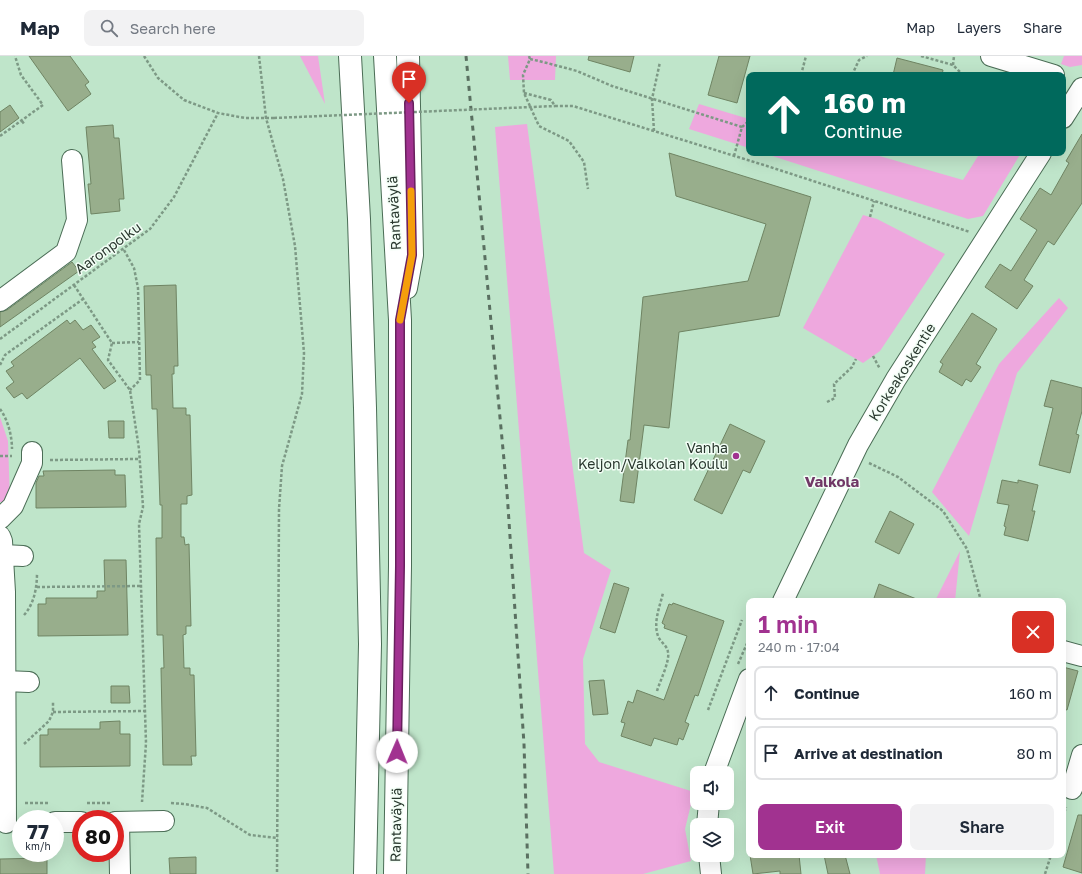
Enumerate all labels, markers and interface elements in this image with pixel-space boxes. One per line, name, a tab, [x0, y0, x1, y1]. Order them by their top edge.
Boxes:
search box	[84, 10, 364, 46]
text: Map	[20, 16, 60, 39]
icon: search	[98, 17, 120, 39]
text: Search here	[130, 19, 216, 37]
text: Map	[906, 19, 935, 36]
text: Layers	[957, 19, 1001, 36]
text: Share	[1023, 19, 1062, 36]
pin	[392, 62, 426, 103]
icon: arrive	[398, 68, 420, 90]
text: 160 m	[824, 86, 906, 119]
icon: ahead	[758, 88, 810, 140]
text: Continue	[824, 120, 902, 142]
street label: Rantaväylä	[383, 175, 404, 251]
street label: Aaronpolku	[71, 218, 144, 277]
street label: Korkeakoskentie	[865, 320, 938, 424]
place label: Vanha Keljon/Valkolan Koulu	[578, 439, 728, 472]
marker: Vanha Keljon/Valkolan Koulu	[731, 451, 741, 461]
district label: Valkola	[805, 472, 860, 490]
text: 1 min	[758, 609, 818, 638]
button: close	[1012, 611, 1054, 653]
text: 240 m · 17:04	[758, 639, 840, 655]
icon: ahead	[760, 682, 782, 704]
text: Continue	[794, 684, 860, 702]
text: 160 m	[1009, 684, 1052, 702]
position arrow	[376, 731, 418, 773]
icon: arrive	[760, 742, 782, 764]
text: Arrive at destination	[794, 744, 943, 762]
text: 80 m	[1017, 744, 1052, 762]
map controls	[690, 766, 734, 862]
button: sound	[690, 766, 734, 810]
street label: Rantaväylä	[386, 788, 405, 862]
button: Exit	[758, 804, 902, 850]
button: Share	[910, 804, 1054, 850]
speed limit sign: 80	[72, 810, 124, 862]
button: layers	[690, 818, 734, 862]
text: 77	[27, 819, 49, 843]
text: km/h	[25, 840, 51, 852]

